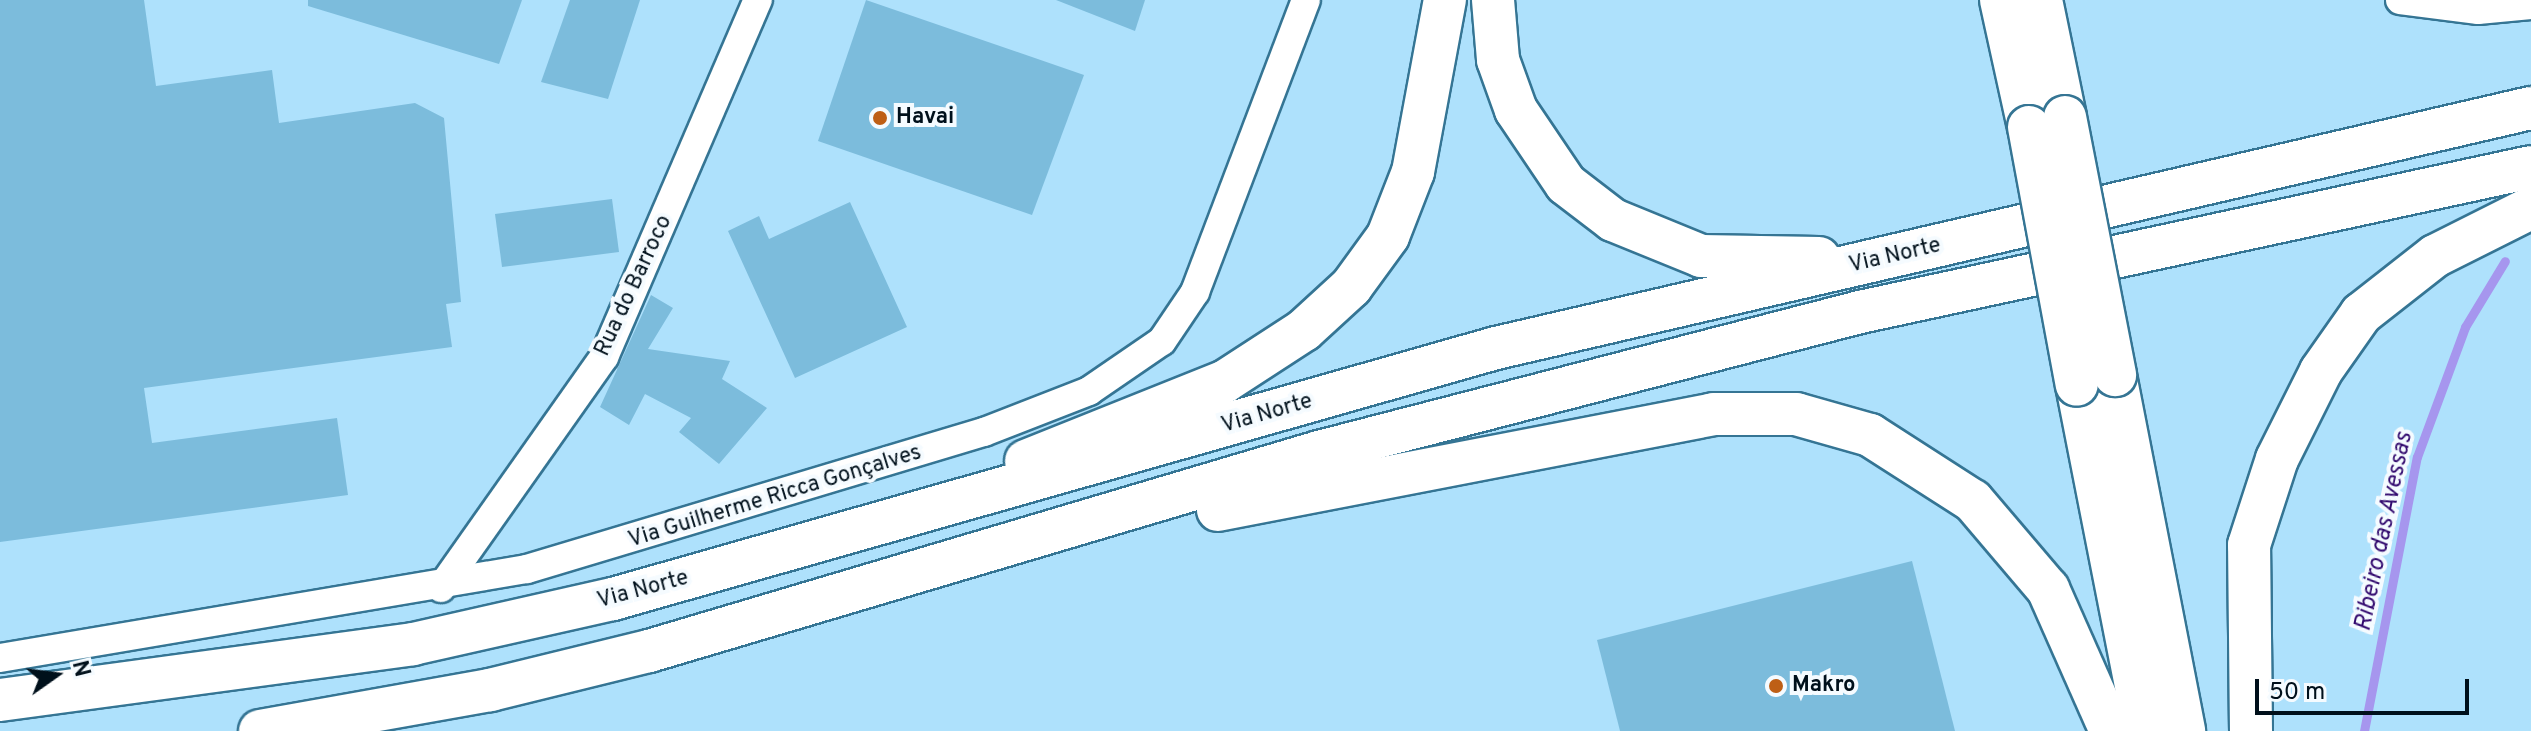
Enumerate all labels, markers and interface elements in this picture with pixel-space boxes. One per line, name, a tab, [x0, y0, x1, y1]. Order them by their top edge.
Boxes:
place label: Havai	[896, 105, 954, 131]
marker: Havai	[871, 109, 889, 127]
street label: Rua do Barroco	[590, 211, 678, 361]
street label: Via Norte	[1847, 233, 1943, 279]
street label: Via Norte	[1219, 388, 1315, 440]
water label: Ribeiro das Avessas	[2350, 429, 2420, 635]
street label: Via Guilherme Ricca Gonçalves	[625, 440, 925, 554]
street label: Via Norte	[595, 565, 691, 615]
north arrow	[16, 635, 96, 715]
text: N	[65, 658, 95, 680]
scale bar	[2259, 663, 2473, 713]
place label: Makro	[1792, 673, 1855, 699]
marker: Makro	[1767, 677, 1785, 695]
text: 50 m	[2269, 678, 2325, 708]

